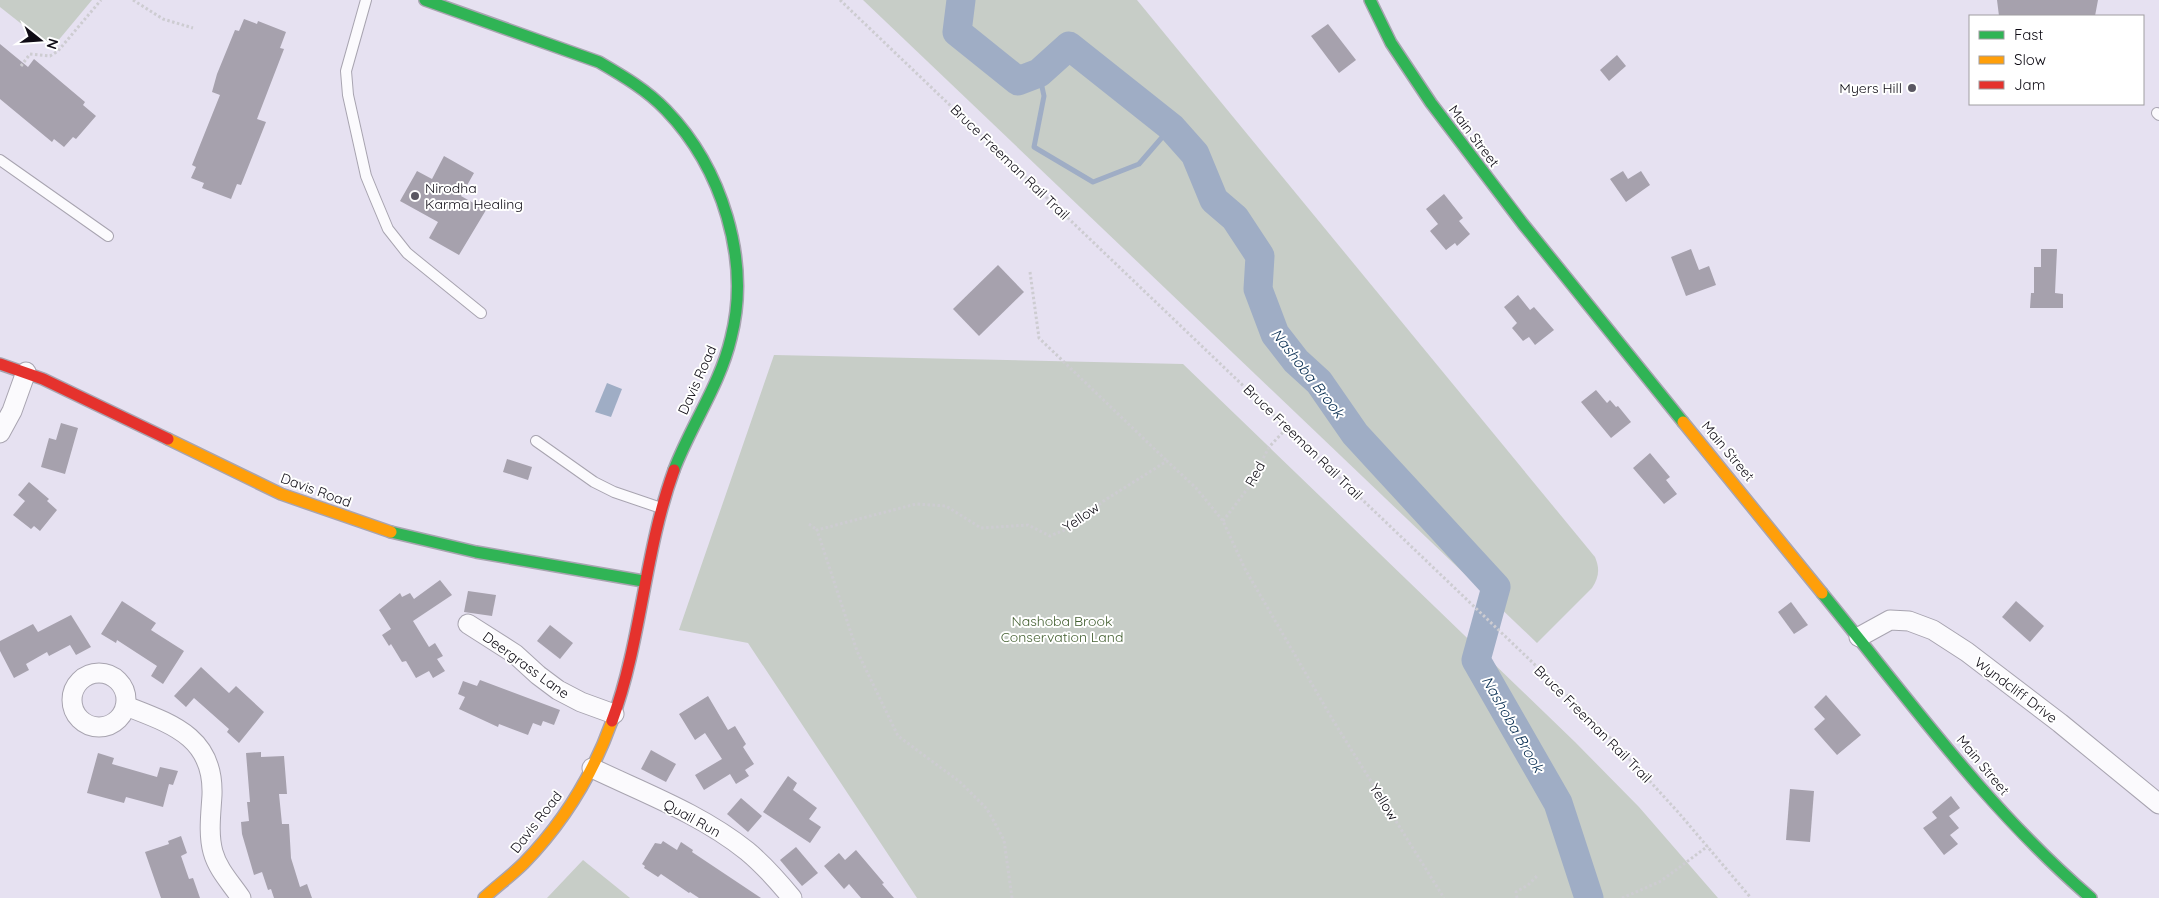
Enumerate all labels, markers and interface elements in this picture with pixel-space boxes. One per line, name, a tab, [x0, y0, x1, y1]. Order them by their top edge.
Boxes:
north arrow	[15, 15, 65, 65]
legend	[1969, 15, 2144, 105]
text: Fast	[2014, 25, 2043, 44]
text: N	[42, 36, 63, 51]
text: Slow	[2014, 50, 2046, 69]
text: Jam	[2014, 75, 2045, 94]
place label: Myers Hill	[1839, 79, 1902, 97]
marker: Myers Hill	[1906, 82, 1918, 94]
street label: Bruce Freeman Rail Trail	[947, 100, 1073, 224]
street label: Main Street	[1445, 101, 1503, 171]
place label: Nirodha Karma Healing	[425, 179, 523, 213]
marker: Nirodha Karma Healing	[409, 190, 421, 202]
water label: Nashoba Brook	[1267, 324, 1350, 423]
street label: Davis Road	[674, 343, 720, 417]
street label: Bruce Freeman Rail Trail	[1240, 380, 1366, 504]
street label: Main Street	[1698, 417, 1759, 485]
street label: Red	[1241, 458, 1269, 490]
street label: Davis Road	[278, 469, 354, 511]
street label: Yellow	[1059, 498, 1103, 536]
park label: Nashoba Brook Conservation Land	[1001, 612, 1123, 646]
street label: Deergrass Lane	[479, 628, 573, 702]
street label: Wyndcliff Drive	[1971, 653, 2061, 727]
street label: Bruce Freeman Rail Trail	[1530, 661, 1656, 787]
water label: Nashoba Brook	[1478, 672, 1549, 777]
street label: Main Street	[1953, 731, 2014, 799]
street label: Yellow	[1366, 780, 1403, 824]
street label: Davis Road	[506, 787, 566, 857]
street label: Quail Run	[660, 795, 724, 841]

